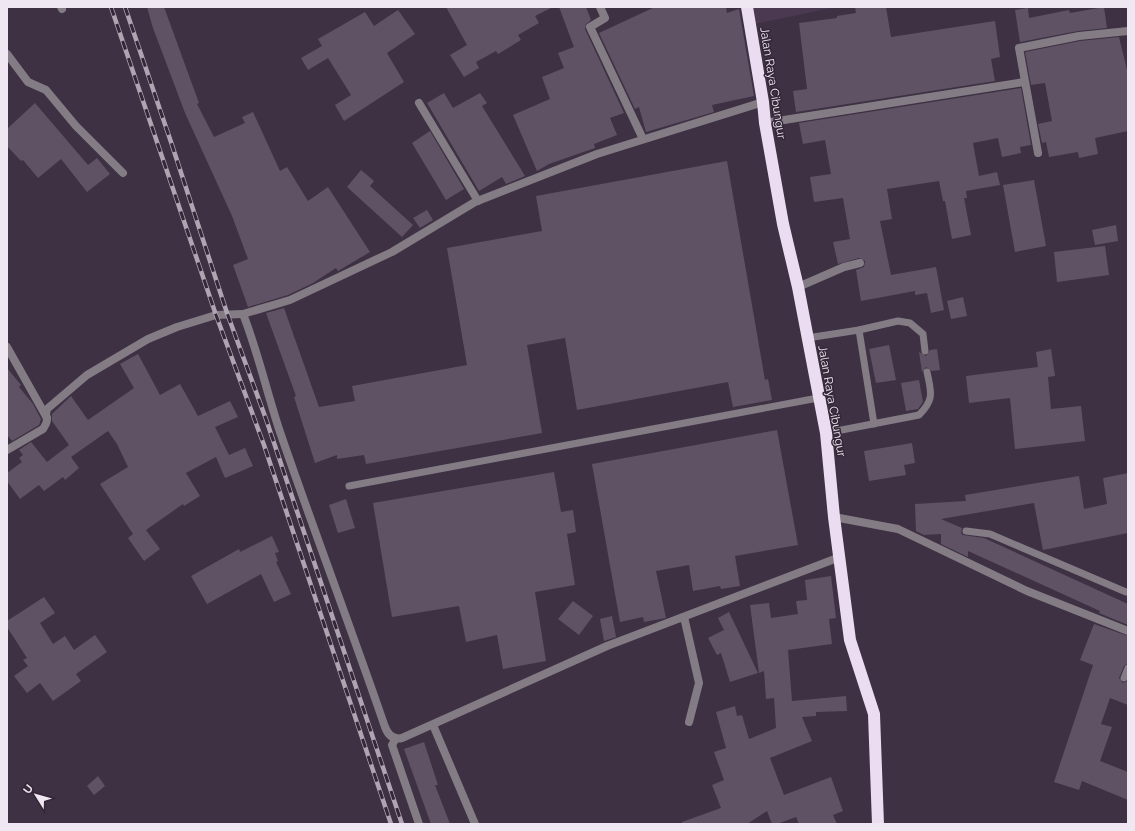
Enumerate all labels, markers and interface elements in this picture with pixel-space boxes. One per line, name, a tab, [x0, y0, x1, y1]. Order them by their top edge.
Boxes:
street label: Jalan Raya Cibungur	[757, 26, 789, 141]
street label: Jalan Raya Cibungur	[815, 344, 849, 459]
north arrow	[16, 775, 56, 815]
text: U	[21, 782, 36, 796]

